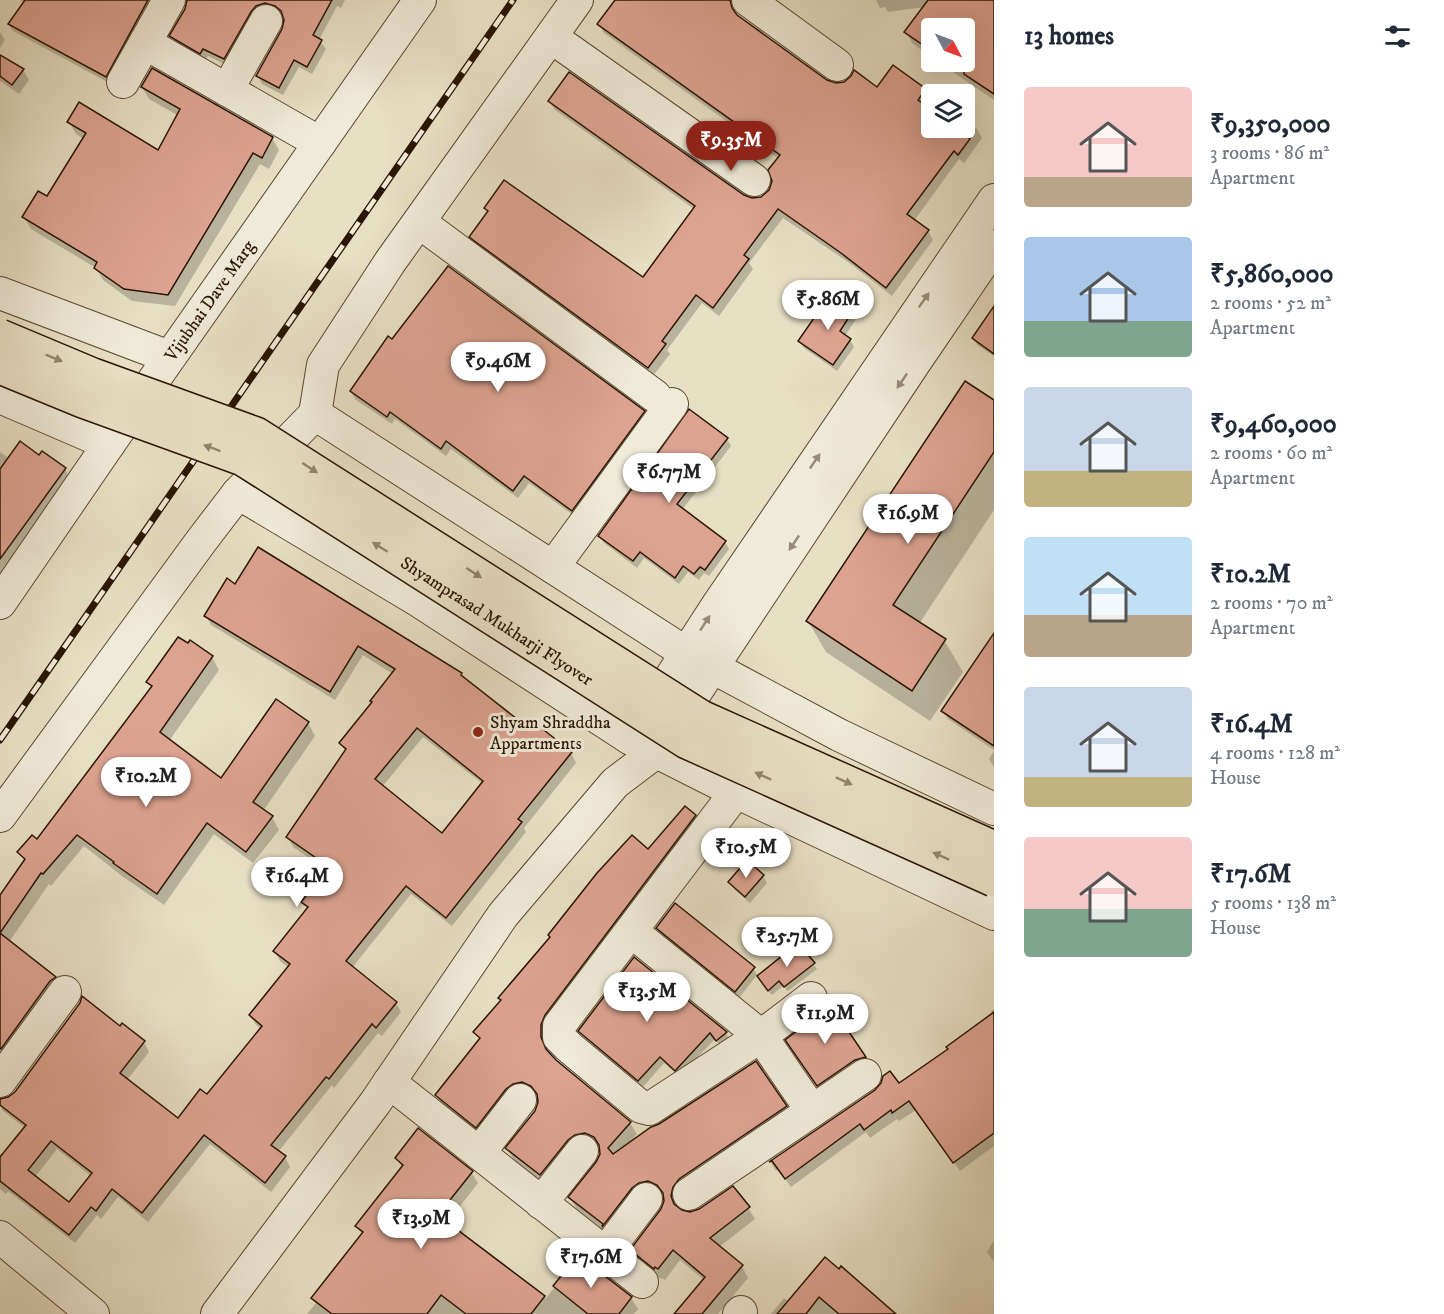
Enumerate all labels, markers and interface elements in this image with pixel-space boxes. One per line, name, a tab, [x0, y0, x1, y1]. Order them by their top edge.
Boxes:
north arrow	[921, 18, 975, 72]
map controls	[921, 18, 975, 138]
text: 13 homes	[1024, 20, 1114, 53]
icon: filters	[1381, 20, 1414, 53]
button: layers	[921, 84, 975, 138]
text: ₹9,350,000	[1210, 108, 1330, 141]
icon: home	[1072, 111, 1144, 183]
pin: ₹9.35M	[682, 121, 780, 172]
text: ₹9.35M	[700, 128, 762, 153]
text: 3 rooms · 86 m²	[1210, 141, 1329, 166]
text: Apartment	[1210, 166, 1295, 191]
street label: Vijubhai Dave Marg	[160, 236, 260, 367]
text: ₹5,860,000	[1210, 258, 1334, 291]
icon: home	[1072, 261, 1144, 333]
pin: ₹5.86M	[779, 280, 877, 331]
text: ₹5.86M	[796, 287, 860, 312]
text: 2 rooms · 52 m²	[1210, 291, 1331, 316]
one-way arrow	[918, 292, 929, 308]
text: Apartment	[1210, 316, 1295, 341]
pin: ₹9.46M	[449, 342, 547, 393]
text: ₹9.46M	[465, 349, 531, 374]
one-way arrow	[45, 354, 63, 363]
one-way arrow	[897, 373, 908, 389]
text: ₹9,460,000	[1210, 408, 1337, 441]
icon: home	[1072, 411, 1144, 483]
text: 2 rooms · 60 m²	[1210, 441, 1332, 466]
one-way arrow	[203, 443, 221, 453]
pin: ₹6.77M	[620, 453, 718, 504]
one-way arrow	[809, 453, 820, 469]
text: ₹6.77M	[637, 460, 701, 485]
one-way arrow	[301, 462, 318, 473]
text: Apartment	[1210, 466, 1295, 491]
pin: ₹16.9M	[859, 494, 957, 545]
text: ₹16.9M	[877, 501, 939, 526]
one-way arrow	[789, 535, 800, 551]
one-way arrow	[372, 541, 388, 552]
street label: Shyamprasad Mukharji Flyover	[396, 552, 597, 691]
text: ₹10.2M	[1210, 558, 1291, 591]
icon: home	[1072, 561, 1144, 633]
one-way arrow	[466, 567, 482, 578]
text: 2 rooms · 70 m²	[1210, 591, 1333, 616]
one-way arrow	[700, 614, 711, 631]
text: Apartment	[1210, 616, 1295, 641]
text: ₹16.4M	[1210, 708, 1293, 741]
icon: home	[1072, 711, 1144, 783]
place label: Shyam Shraddha Appartments	[490, 712, 611, 755]
marker: Shyam Shraddha Appartments	[471, 725, 485, 739]
text: 4 rooms · 128 m²	[1210, 741, 1340, 766]
pin: ₹10.2M	[97, 757, 195, 808]
text: ₹10.2M	[115, 764, 177, 789]
text: House	[1210, 766, 1261, 791]
one-way arrow	[753, 771, 771, 781]
one-way arrow	[836, 776, 854, 786]
pin: ₹10.5M	[697, 828, 795, 879]
text: ₹10.5M	[715, 835, 777, 860]
one-way arrow	[932, 851, 949, 860]
pin: ₹16.4M	[248, 857, 346, 908]
text: ₹17.6M	[1210, 858, 1291, 891]
icon: home	[1072, 861, 1144, 933]
text: ₹16.4M	[265, 864, 329, 889]
text: 5 rooms · 138 m²	[1210, 891, 1336, 916]
text: House	[1210, 916, 1261, 941]
pin: ₹25.7M	[738, 917, 836, 968]
text: ₹25.7M	[756, 924, 818, 949]
pin: ₹13.5M	[598, 972, 696, 1023]
text: ₹13.5M	[618, 979, 676, 1004]
pin: ₹11.9M	[776, 994, 874, 1045]
text: ₹11.9M	[795, 1001, 855, 1026]
pin: ₹13.9M	[372, 1199, 470, 1250]
text: ₹13.9M	[391, 1206, 451, 1231]
pin: ₹17.6M	[542, 1238, 640, 1289]
text: ₹17.6M	[560, 1245, 622, 1270]

